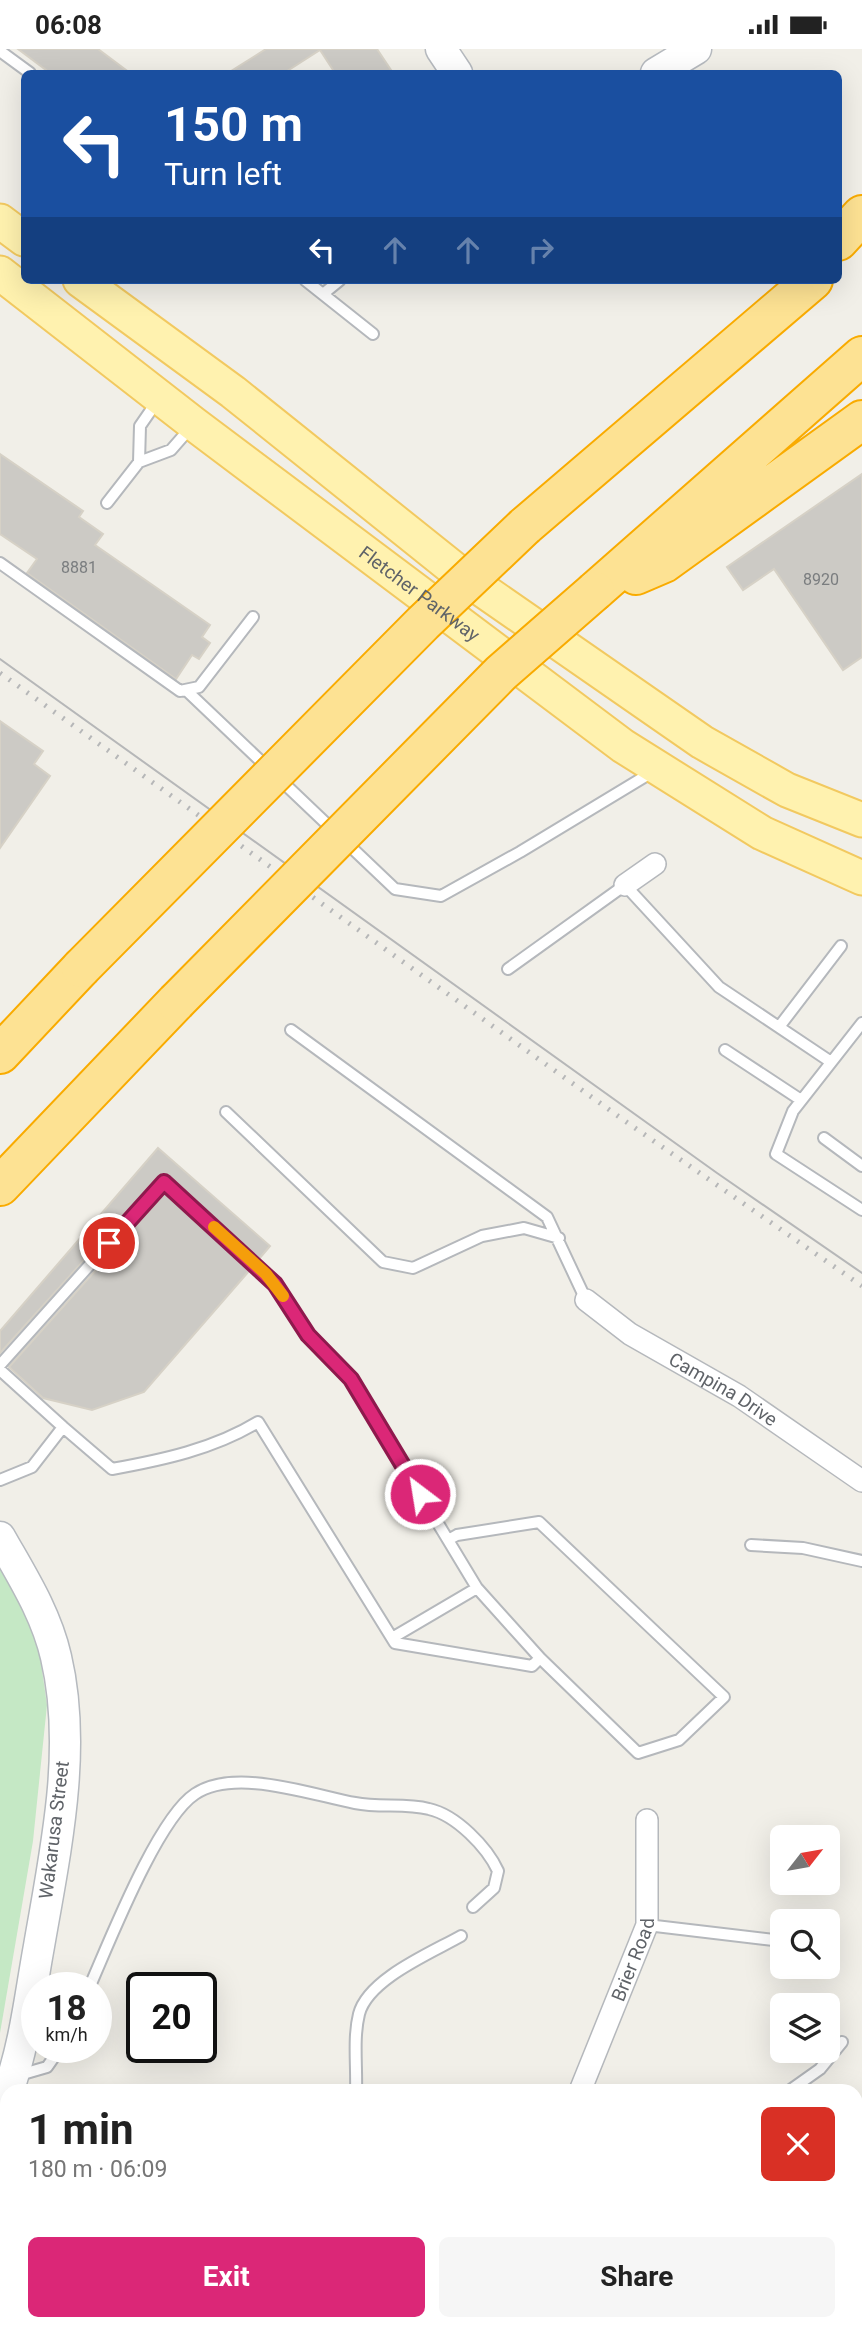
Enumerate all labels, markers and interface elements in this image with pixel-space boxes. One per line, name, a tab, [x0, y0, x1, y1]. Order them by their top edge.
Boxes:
text: 06:08	[35, 10, 102, 40]
text: 150 m	[164, 96, 303, 153]
icon: left	[49, 98, 140, 189]
text: Turn left	[164, 155, 282, 193]
icon: left	[303, 231, 341, 269]
icon: ahead	[376, 231, 414, 269]
icon: ahead	[449, 231, 487, 269]
icon: right	[522, 231, 560, 269]
street label: Fletcher Parkway	[355, 541, 485, 646]
house number: 8881	[61, 558, 97, 577]
house number: 8920	[803, 570, 839, 589]
pin	[79, 1213, 139, 1273]
icon: arrive	[90, 1224, 128, 1262]
street label: Campina Drive	[665, 1347, 782, 1431]
position arrow	[383, 1457, 457, 1531]
street label: Wakarusa Street	[34, 1760, 74, 1900]
north arrow	[770, 1825, 840, 1895]
map controls	[770, 1825, 840, 2063]
button: search	[770, 1909, 840, 1979]
street label: Brier Road	[606, 1918, 659, 2004]
speed limit sign: 20	[126, 1972, 217, 2063]
text: 18	[46, 1988, 87, 2029]
button: layers	[770, 1993, 840, 2063]
text: km/h	[45, 2024, 88, 2045]
text: 1 min	[28, 2105, 134, 2154]
button: close	[761, 2107, 835, 2181]
text: 180 m · 06:09	[28, 2156, 167, 2183]
button: Exit	[28, 2237, 425, 2317]
button: Share	[439, 2237, 835, 2317]

